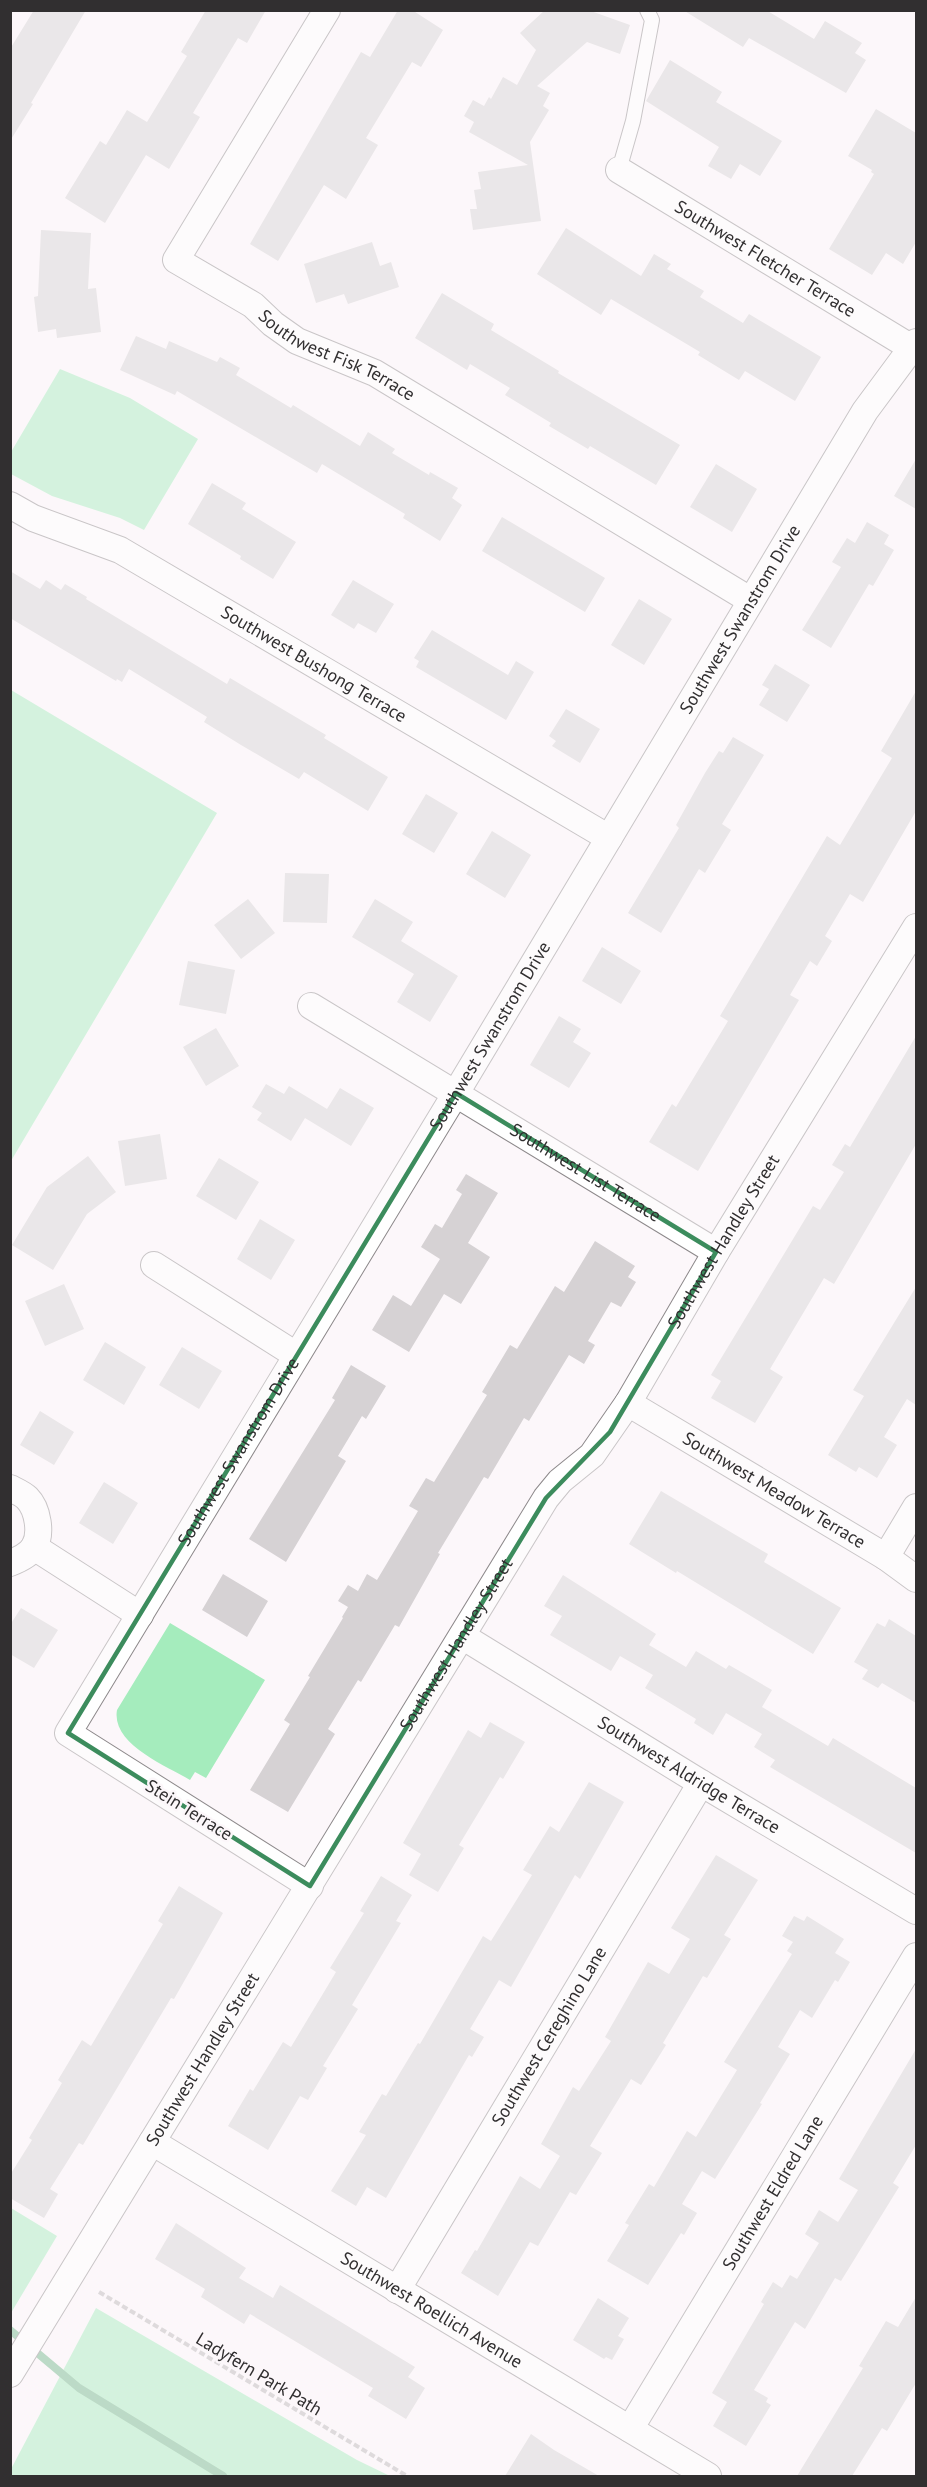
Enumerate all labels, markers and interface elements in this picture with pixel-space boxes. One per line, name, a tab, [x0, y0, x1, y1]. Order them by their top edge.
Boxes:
street label: Southwest Fletcher Terrace	[671, 195, 860, 322]
street label: Southwest Fisk Terrace	[254, 304, 419, 406]
street label: Southwest Swanstrom Drive	[674, 520, 805, 718]
street label: Southwest Bushong Terrace	[217, 600, 411, 727]
street label: Southwest Swanstrom Drive	[424, 937, 555, 1135]
street label: Southwest List Terrace	[506, 1118, 665, 1227]
street label: Southwest Handley Street	[662, 1150, 784, 1332]
street label: Southwest Swanstrom Drive	[172, 1353, 304, 1550]
street label: Southwest Meadow Terrace	[679, 1426, 870, 1553]
street label: Southwest Handley Street	[394, 1554, 518, 1735]
street label: Southwest Aldridge Terrace	[594, 1710, 784, 1838]
street label: Stein Terrace	[141, 1774, 237, 1845]
street label: Southwest Cereghino Lane	[486, 1942, 611, 2130]
street label: Southwest Handley Street	[140, 1968, 264, 2150]
street label: Southwest Eldred Lane	[717, 2111, 828, 2274]
street label: Southwest Roellich Avenue	[337, 2246, 527, 2373]
street label: Ladyfern Park Path	[192, 2327, 327, 2420]

